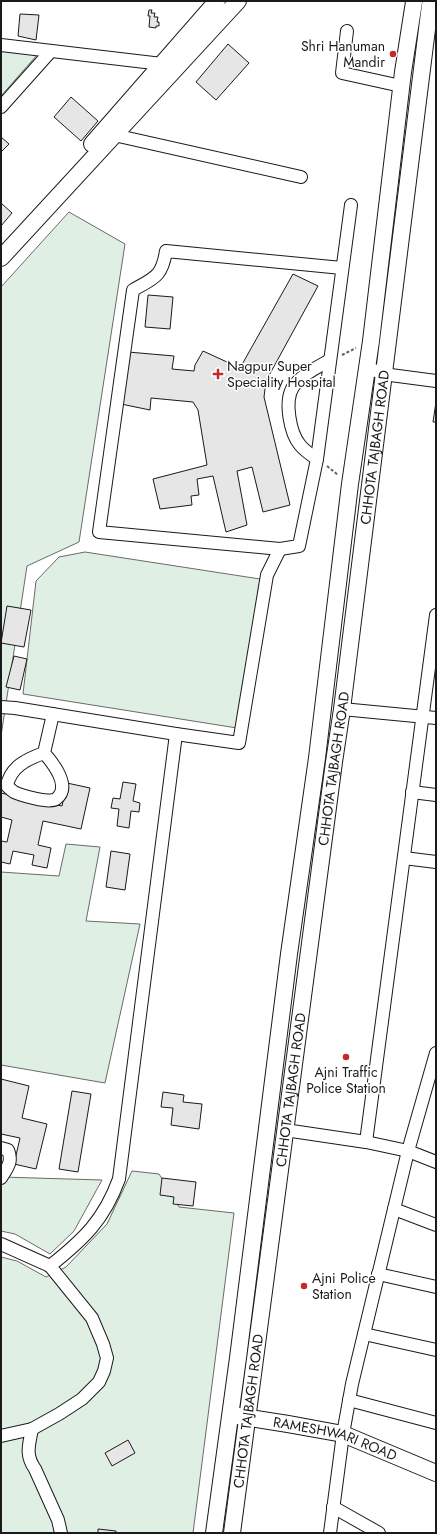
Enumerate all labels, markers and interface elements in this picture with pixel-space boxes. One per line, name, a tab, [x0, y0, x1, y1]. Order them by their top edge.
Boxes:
place label: Shri Hanuman Mandir	[301, 36, 385, 72]
marker: Shri Hanuman Mandir	[388, 49, 398, 59]
place label: Nagpur Super Speciality Hospital	[227, 356, 336, 392]
marker: Nagpur Super Speciality Hospital	[212, 368, 224, 380]
street label: CHHOTA TAJBAGH ROAD	[355, 369, 394, 526]
street label: CHHOTA TAJBAGH ROAD	[313, 691, 354, 847]
street label: CHHOTA TAJBAGH ROAD	[271, 1012, 311, 1168]
marker: Ajni Traffic Police Station	[341, 1052, 351, 1062]
place label: Ajni Traffic Police Station	[306, 1062, 386, 1098]
place label: Ajni Police Station	[312, 1268, 376, 1304]
marker: Ajni Police Station	[299, 1281, 309, 1291]
street label: CHHOTA TAJBAGH ROAD	[228, 1333, 268, 1489]
street label: RAMESHWARI ROAD	[272, 1412, 400, 1466]

